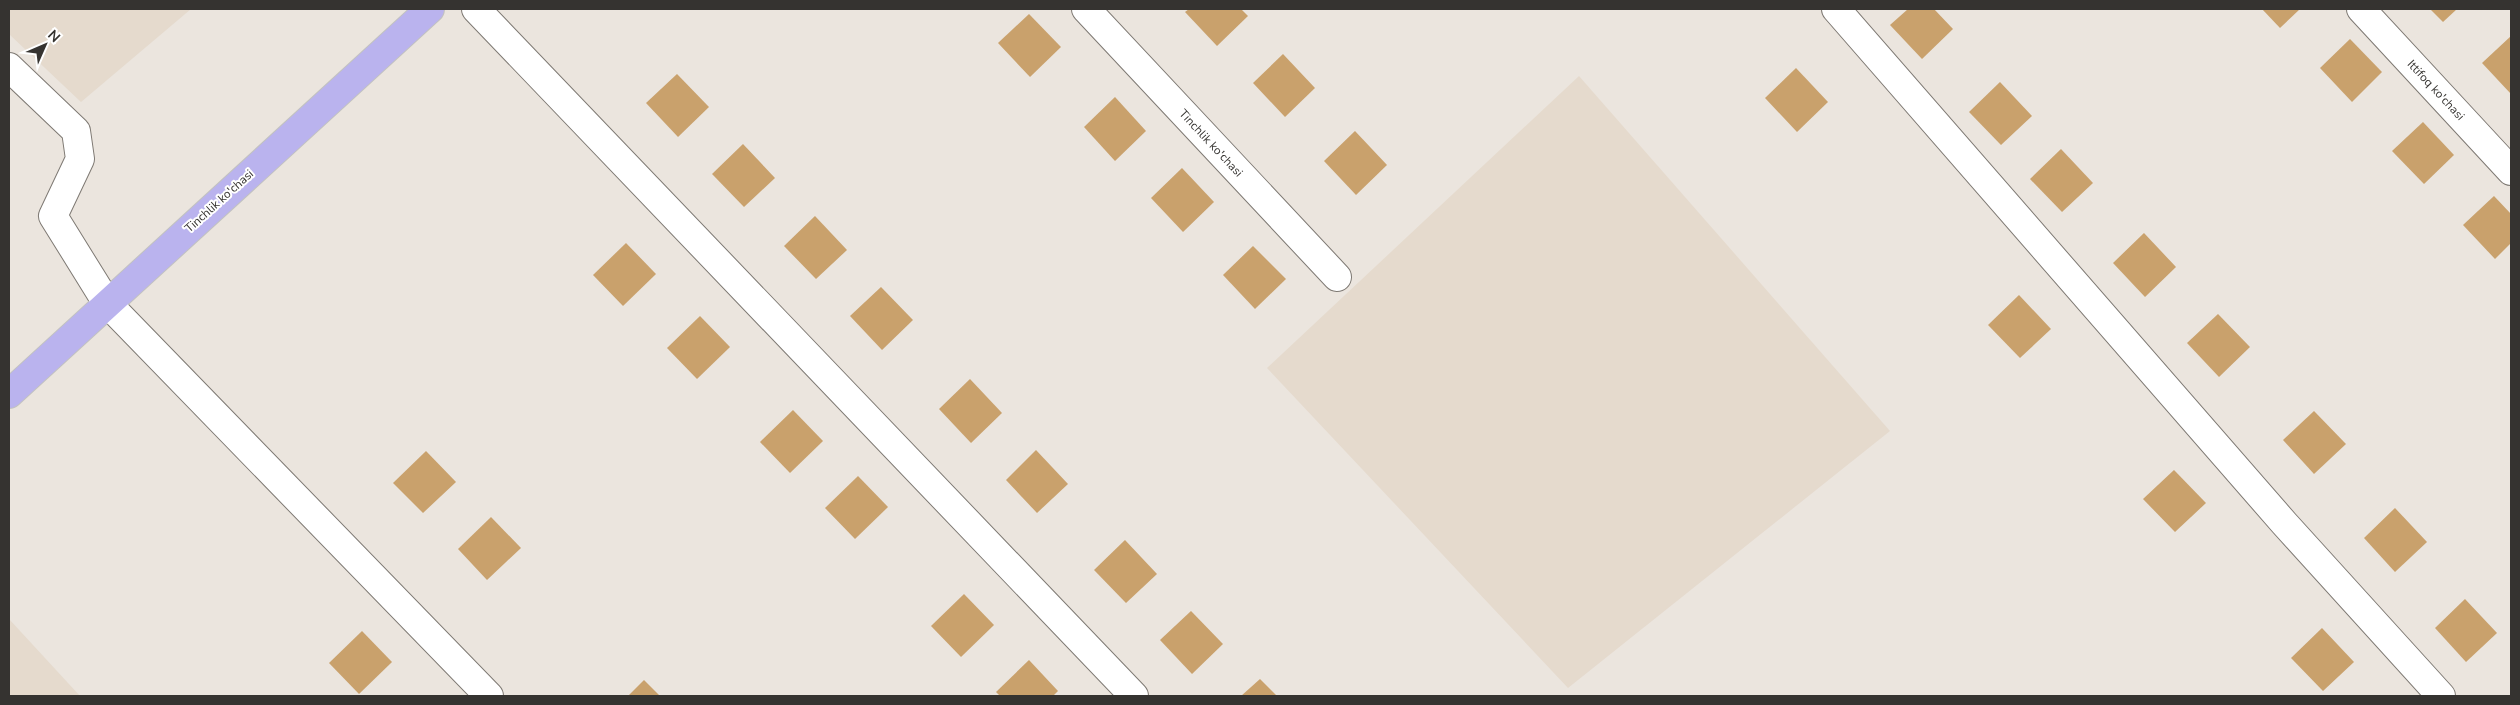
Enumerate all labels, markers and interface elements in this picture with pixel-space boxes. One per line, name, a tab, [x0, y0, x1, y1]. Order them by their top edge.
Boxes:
north arrow	[20, 20, 70, 70]
text: N	[43, 26, 64, 47]
street label: Ittifoq ko'chasi	[2404, 56, 2468, 124]
street label: Tinchlik ko'chasi	[1175, 106, 1247, 180]
street label: Tinchlik ko'chasi	[181, 166, 257, 236]

